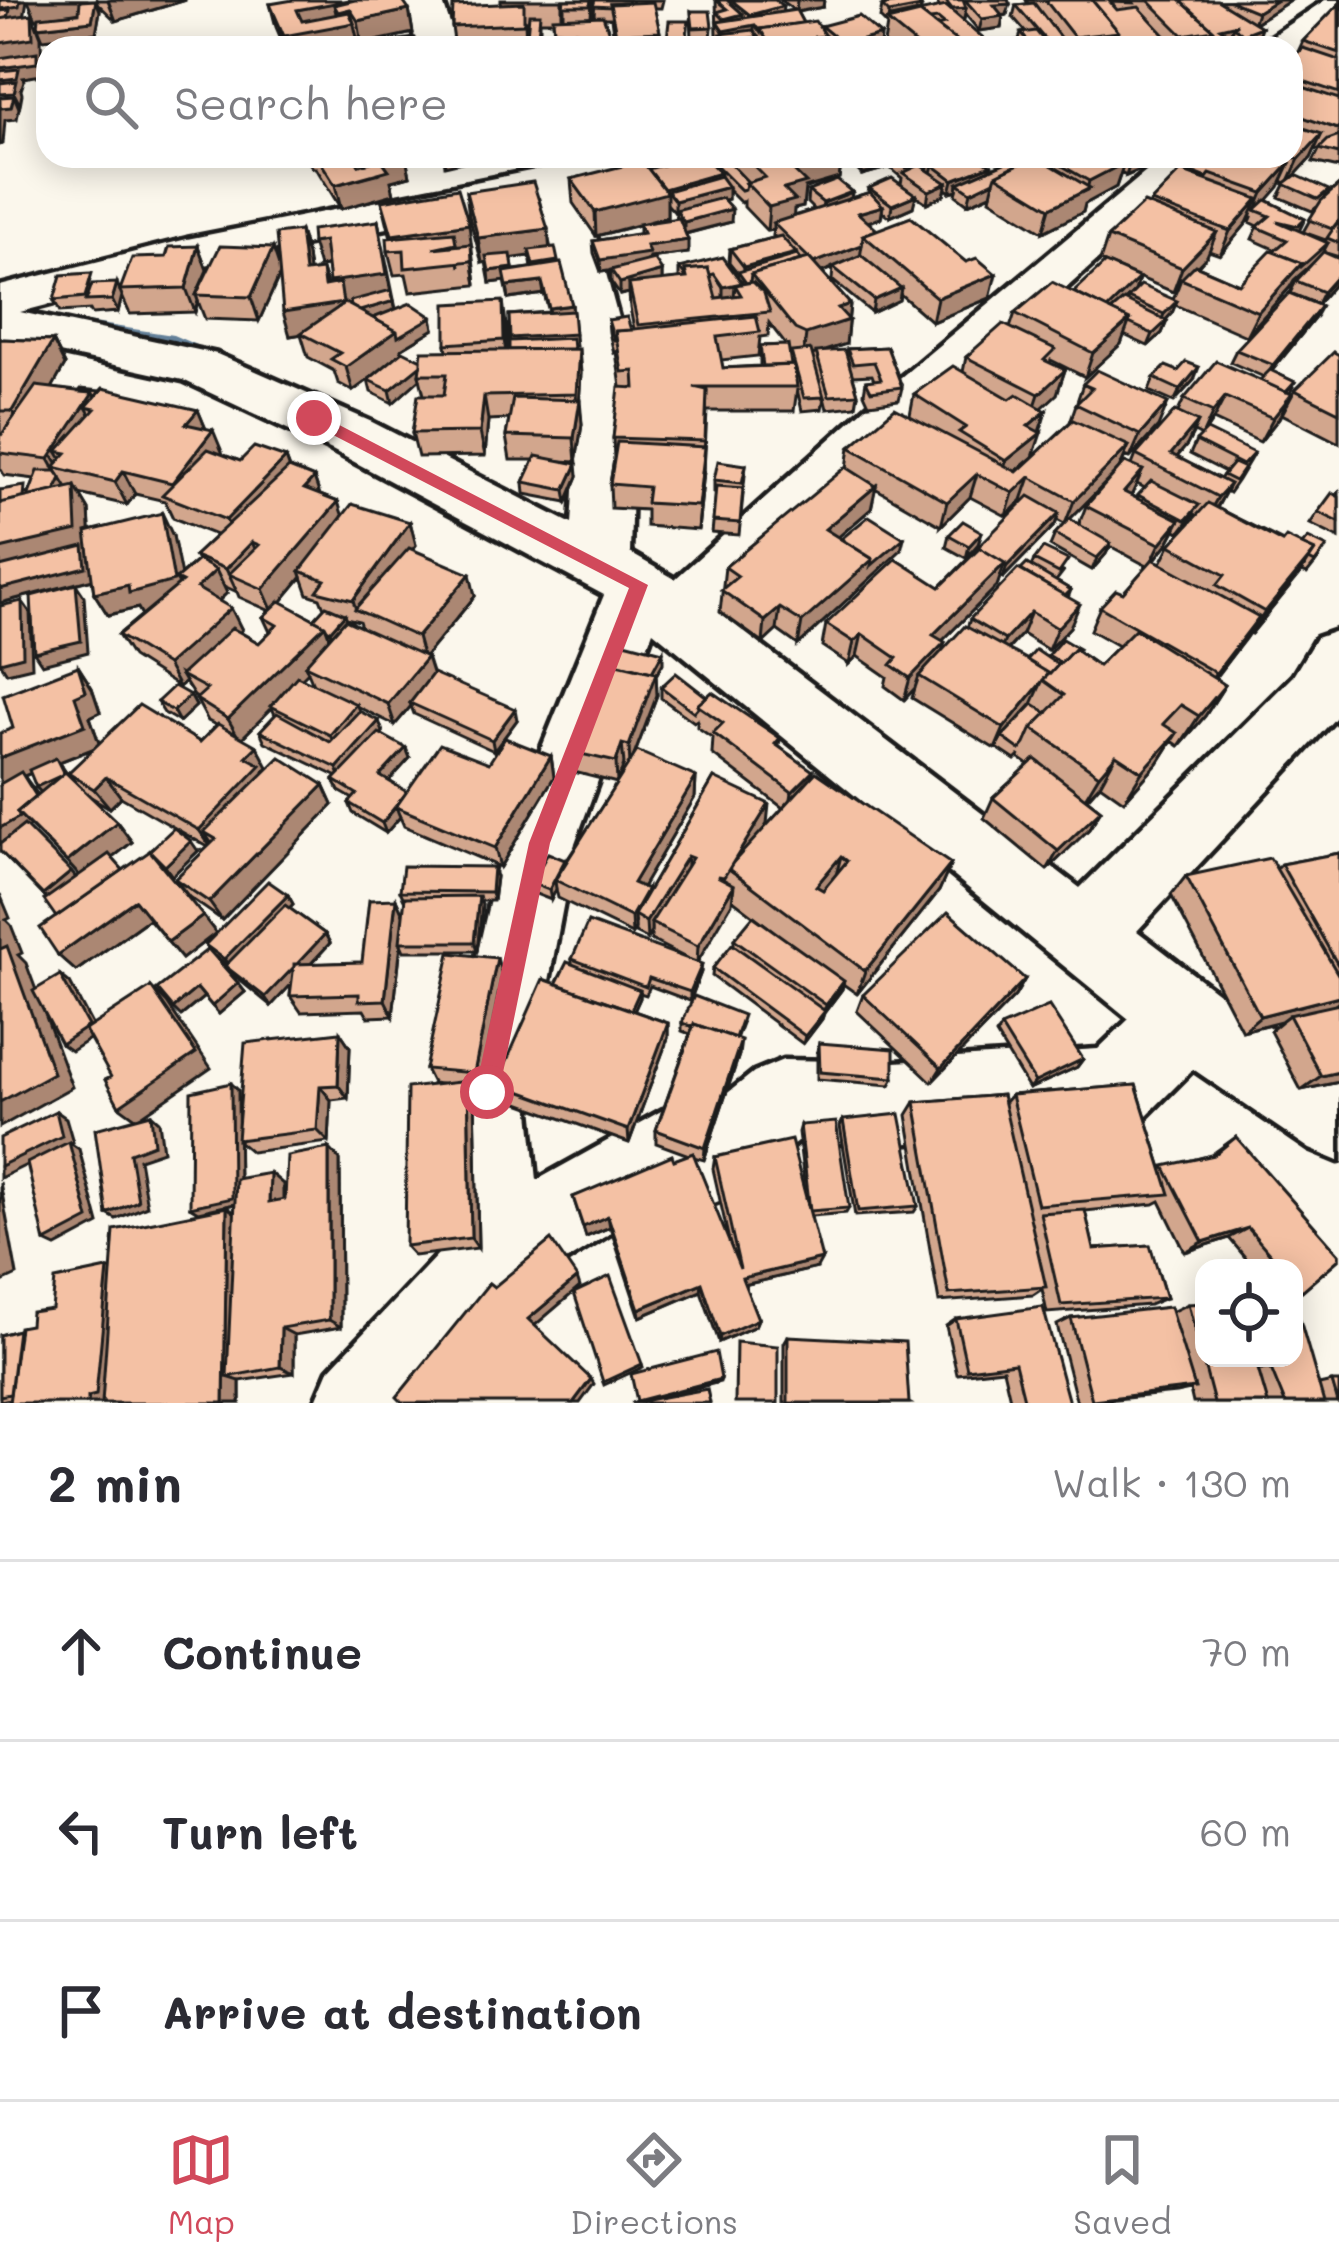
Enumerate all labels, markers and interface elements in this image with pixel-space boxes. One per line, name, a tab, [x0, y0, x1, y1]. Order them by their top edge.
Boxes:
search box	[36, 36, 1303, 168]
icon: search	[78, 69, 144, 135]
text: Search here	[174, 73, 448, 131]
route end	[287, 391, 341, 445]
route start	[460, 1065, 514, 1119]
map controls	[1195, 1259, 1303, 1367]
button: locate	[1195, 1259, 1303, 1367]
text: 2 min	[48, 1448, 182, 1515]
text: Walk · 130 m	[1052, 1456, 1291, 1507]
icon: ahead	[48, 1618, 114, 1684]
text: Continue	[162, 1622, 362, 1680]
text: 70 m	[1202, 1625, 1291, 1676]
icon: left	[48, 1798, 114, 1864]
text: Turn left	[162, 1802, 358, 1860]
text: 60 m	[1200, 1805, 1291, 1856]
icon: arrive	[48, 1978, 114, 2044]
text: Arrive at destination	[162, 1982, 642, 2040]
tab: Map	[168, 2127, 235, 2242]
tab: Directions	[570, 2127, 738, 2242]
tab: Saved	[1073, 2127, 1171, 2242]

